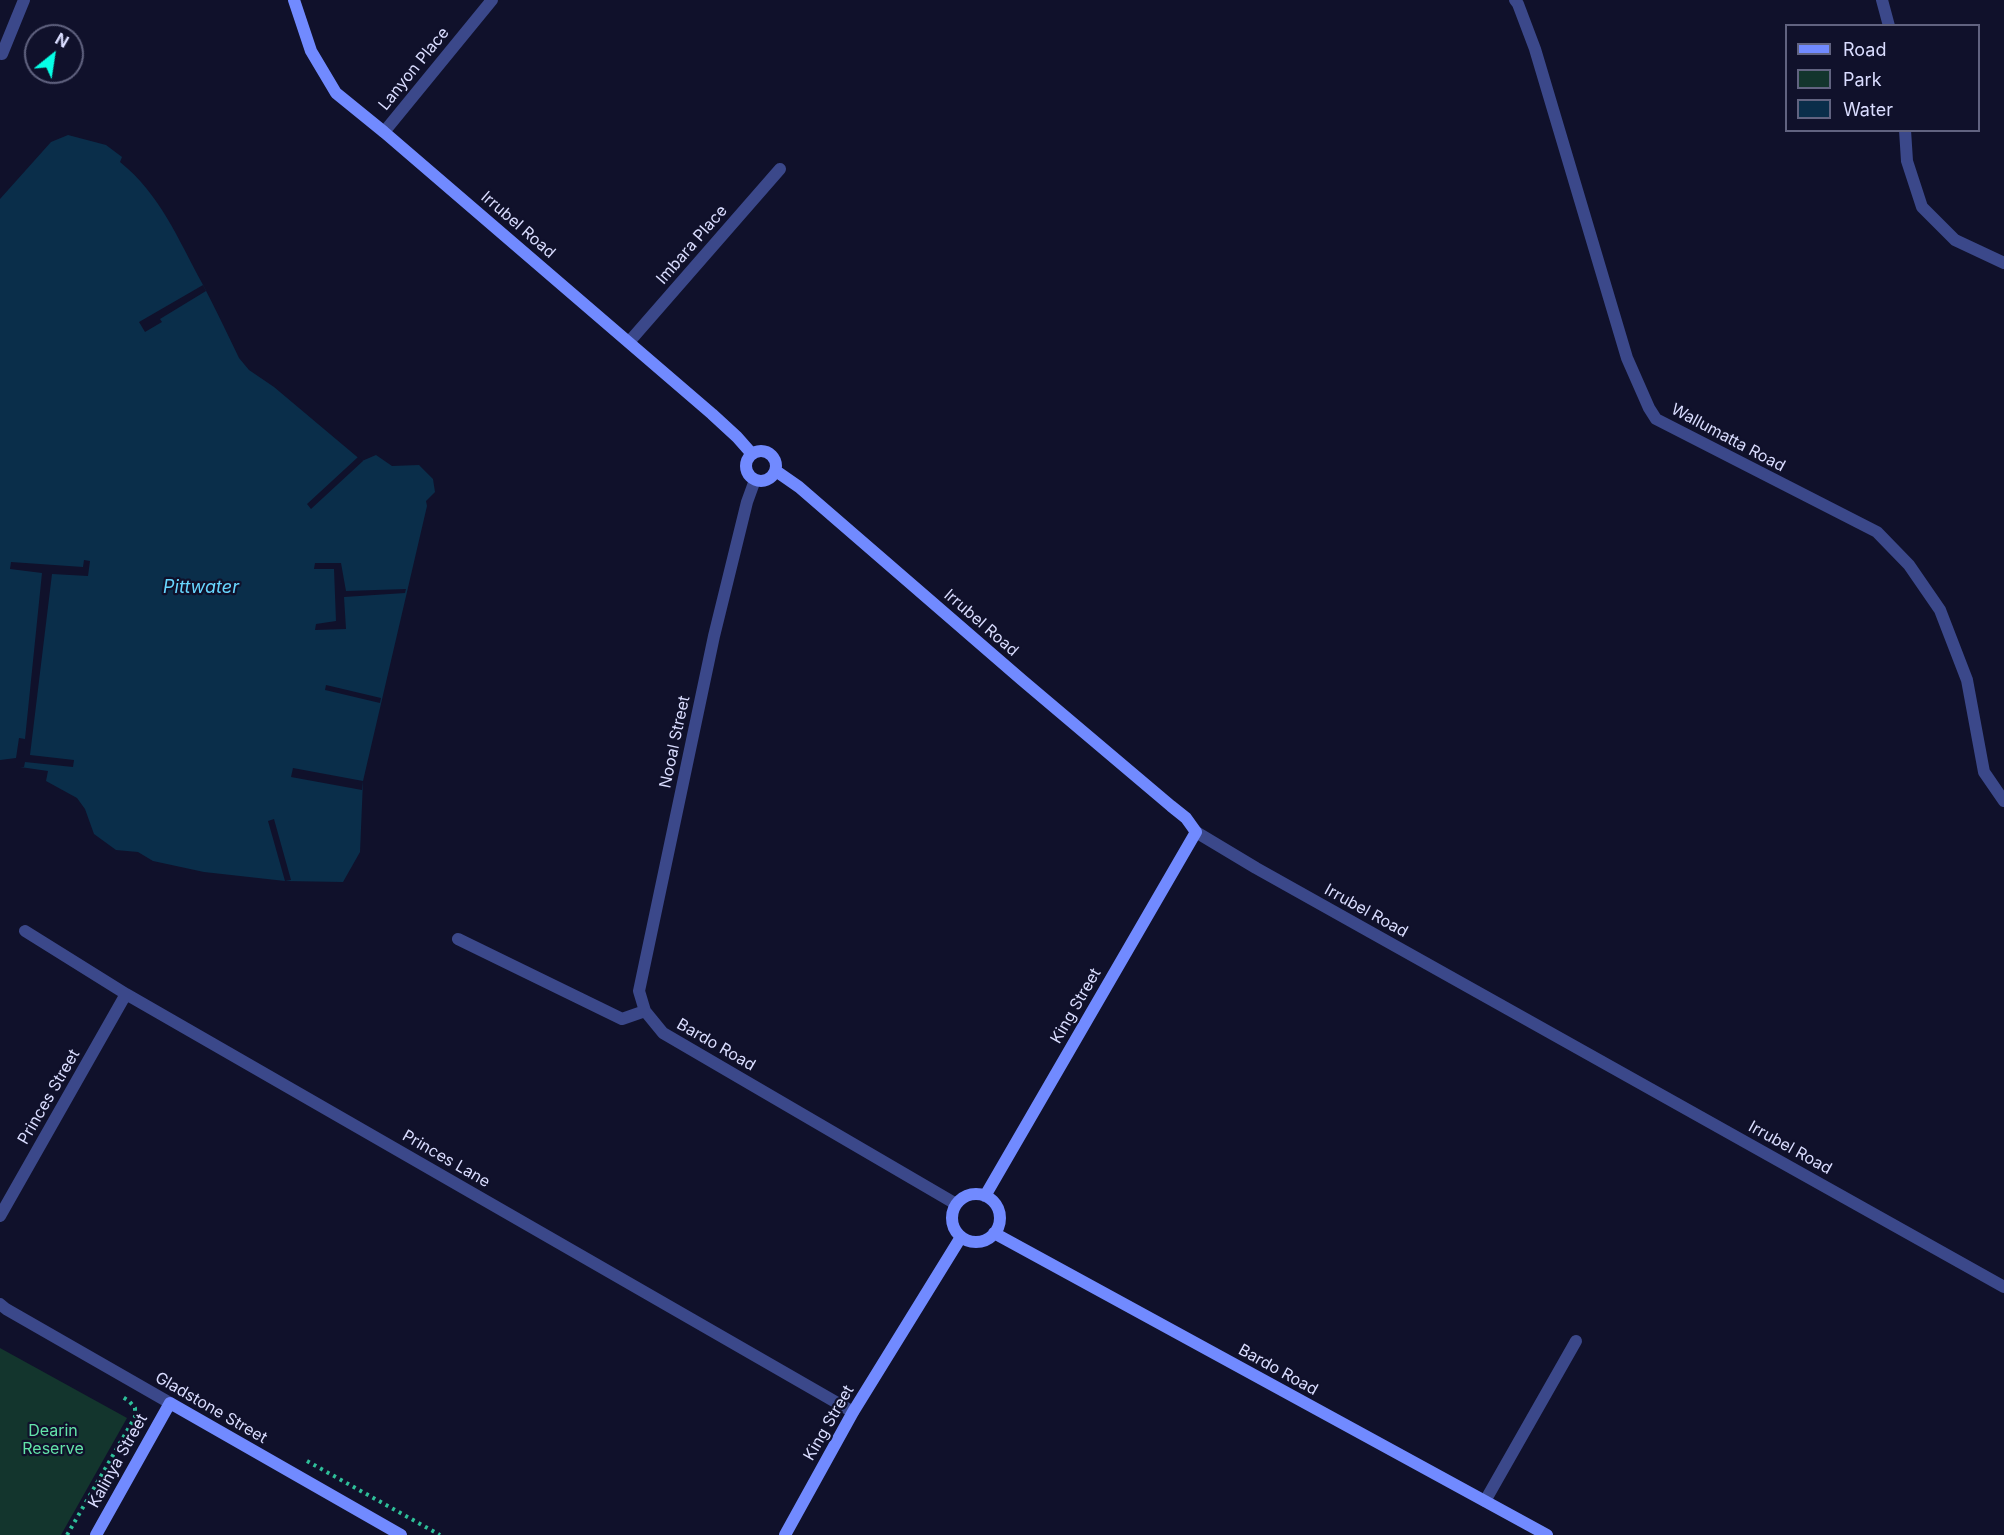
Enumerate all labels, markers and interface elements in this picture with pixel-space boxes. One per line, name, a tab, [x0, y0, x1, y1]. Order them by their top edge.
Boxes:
north arrow	[24, 24, 84, 84]
street label: Lanyon Place	[375, 24, 453, 114]
legend	[1785, 24, 1980, 132]
text: N	[52, 28, 72, 52]
text: Road	[1843, 39, 1886, 60]
text: Park	[1843, 69, 1882, 90]
text: Water	[1843, 99, 1893, 120]
street label: Irrubel Road	[477, 188, 559, 262]
street label: Imbara Place	[653, 202, 731, 288]
street label: Wallumatta Road	[1668, 400, 1788, 476]
water label: Pittwater	[163, 577, 239, 599]
street label: Irrubel Road	[940, 586, 1022, 660]
street label: Nooal Street	[656, 694, 694, 790]
street label: Irrubel Road	[1321, 880, 1411, 942]
street label: King Street	[1047, 965, 1105, 1047]
street label: Bardo Road	[673, 1015, 759, 1075]
street label: Princes Street	[14, 1046, 84, 1148]
street label: Irrubel Road	[1745, 1117, 1835, 1179]
street label: Princes Lane	[399, 1126, 493, 1192]
street label: Bardo Road	[1235, 1340, 1321, 1400]
street label: Gladstone Street	[152, 1368, 270, 1448]
street label: King Street	[800, 1382, 858, 1464]
street label: Kalinya Street	[84, 1411, 152, 1511]
park label: Dearin Reserve	[22, 1421, 84, 1459]

